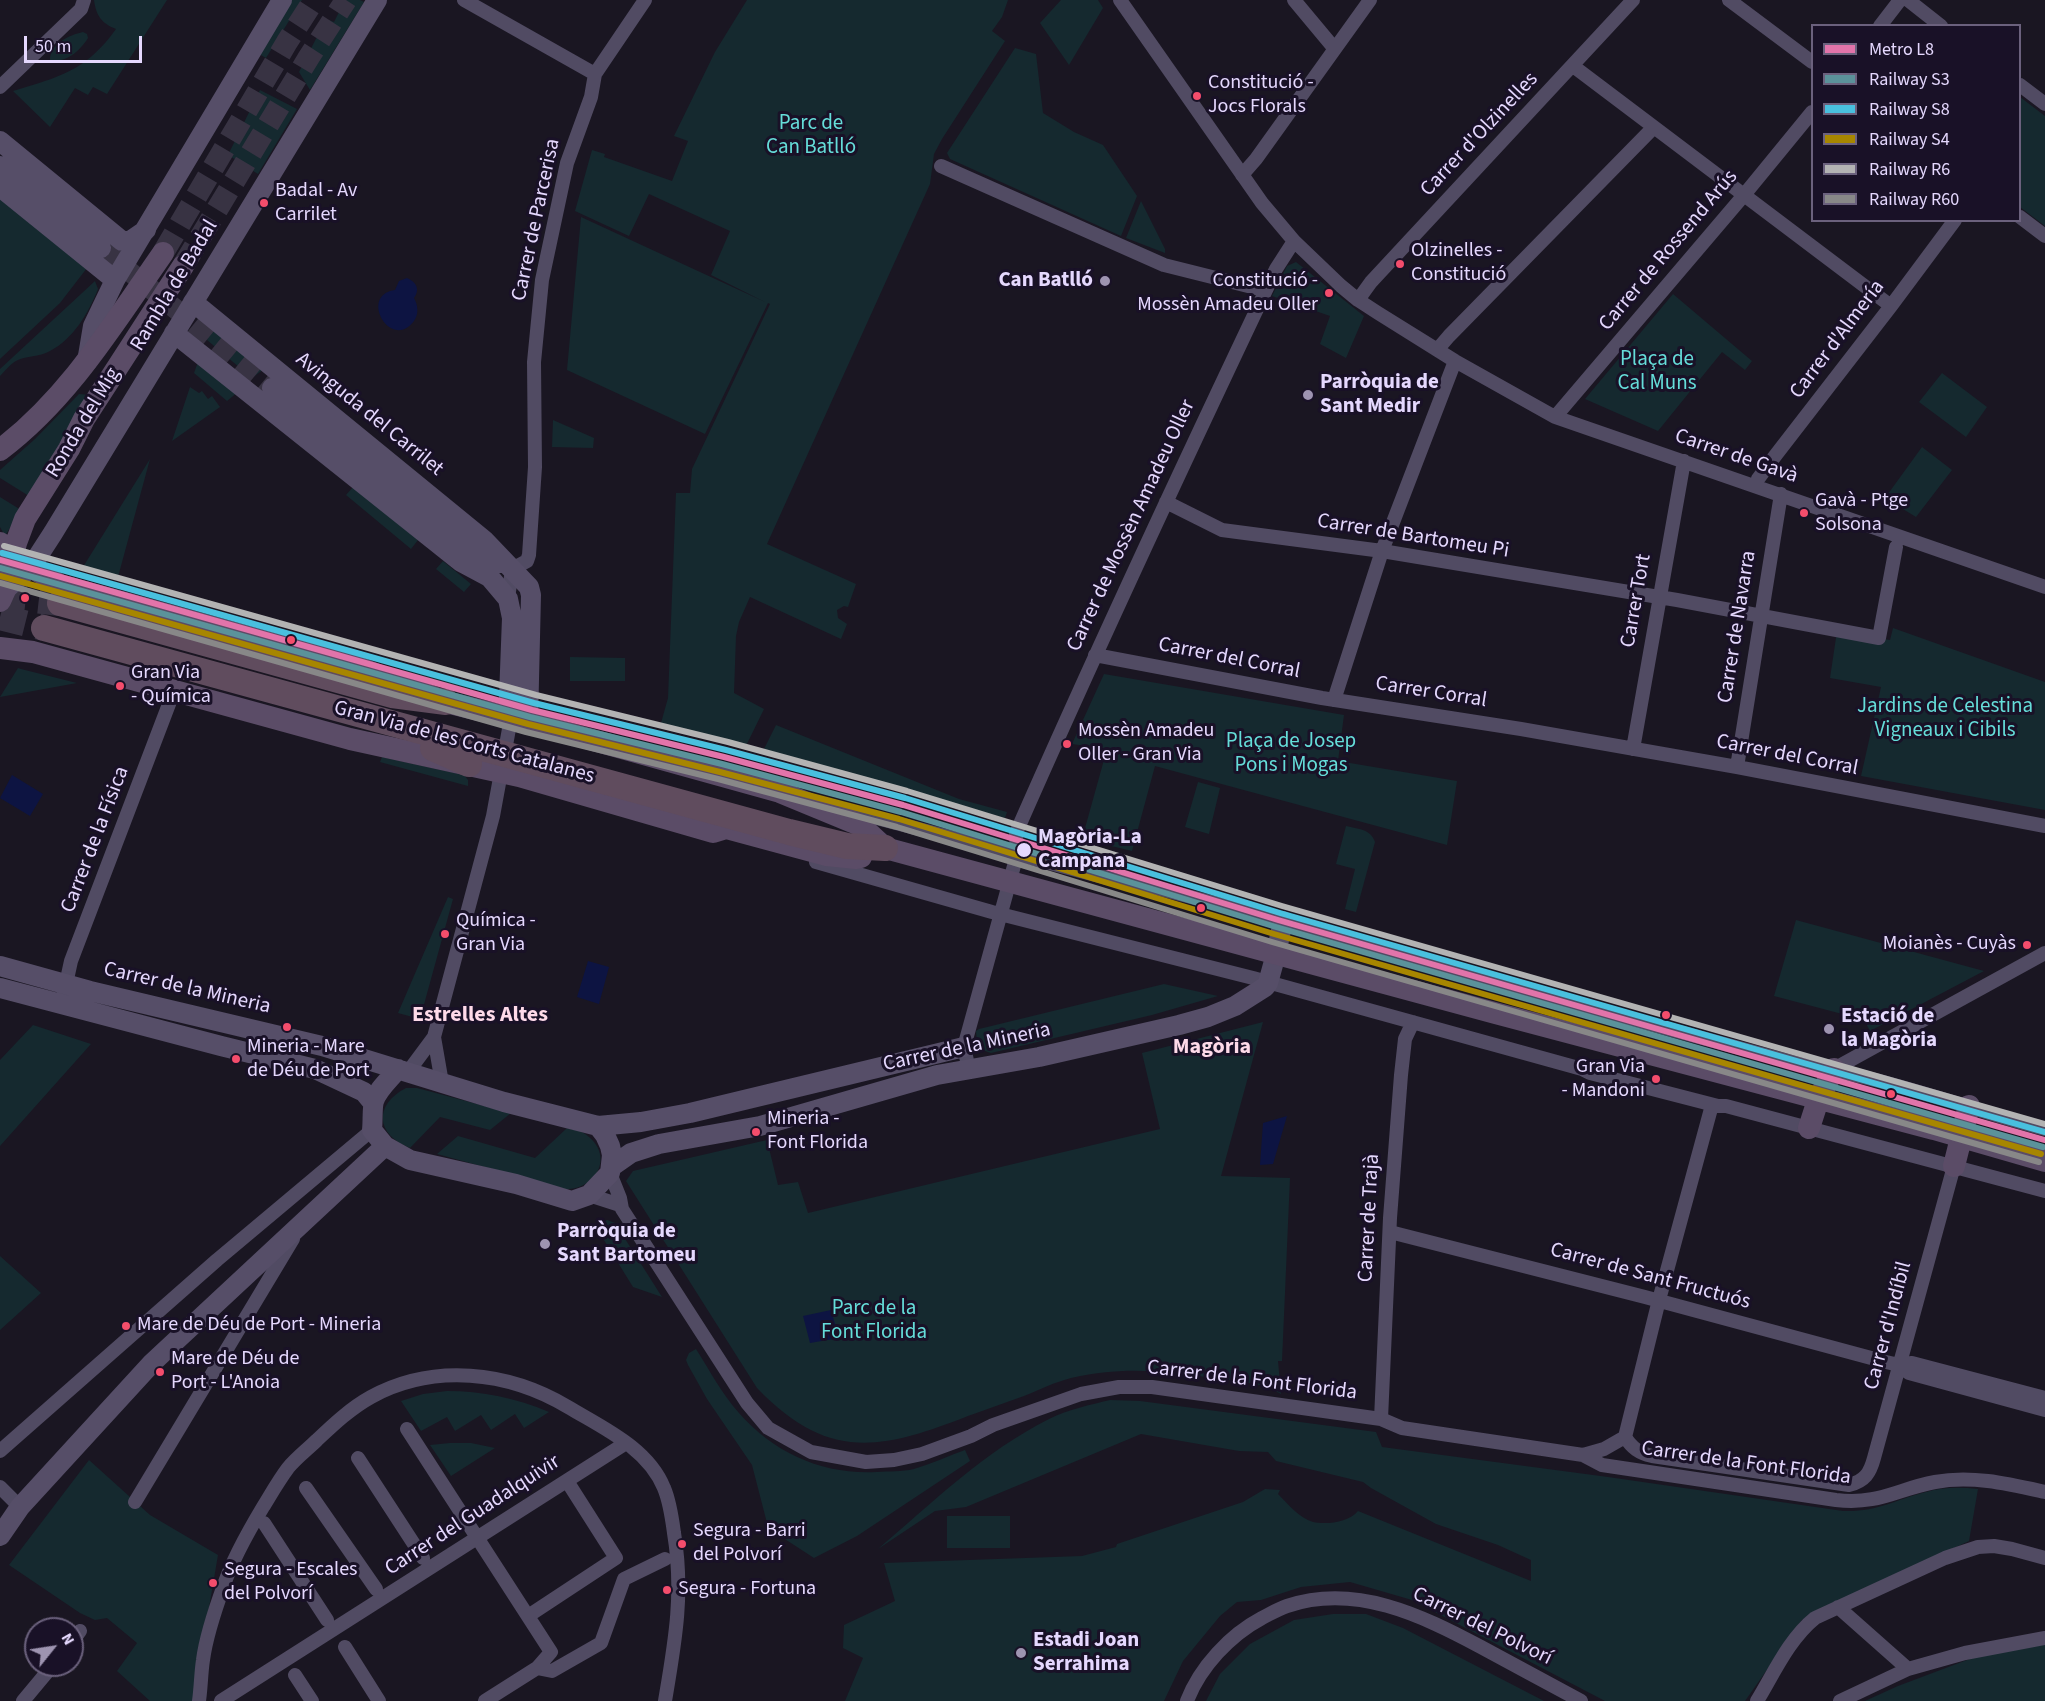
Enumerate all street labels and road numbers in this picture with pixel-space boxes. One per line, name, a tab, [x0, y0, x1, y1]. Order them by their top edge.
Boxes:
street label: Carrer d'Olzinelles	[1416, 68, 1544, 202]
street label: Carrer de Parcerisa	[508, 137, 566, 303]
street label: Carrer de Rossend Arús	[1594, 165, 1744, 337]
street label: Rambla de Badal	[126, 216, 224, 356]
street label: Carrer d'Almería	[1785, 276, 1891, 404]
street label: Avinguda del Carrilet	[290, 348, 448, 482]
street label: Ronda del Mig	[41, 363, 127, 483]
street label: Carrer de Mossèn Amadeu Oller	[1062, 396, 1202, 656]
street label: Carrer de Gavà	[1671, 424, 1801, 490]
street label: Carrer de Bartomeu Pi	[1315, 509, 1511, 565]
street label: Carrer de Navarra	[1714, 549, 1762, 705]
street label: Carrer Tort	[1616, 552, 1658, 650]
street label: Carrer del Corral	[1156, 633, 1302, 685]
street label: Carrer Corral	[1374, 672, 1488, 714]
street label: Gran Via de les Corts Catalanes	[331, 696, 597, 790]
street label: Carrer del Corral	[1714, 730, 1860, 782]
street label: Carrer de la Física	[57, 763, 135, 917]
street label: Carrer de la Mineria	[101, 958, 273, 1020]
street label: Carrer de la Mineria	[881, 1018, 1053, 1078]
street label: Carrer de Trajà	[1354, 1153, 1386, 1283]
street label: Carrer de Sant Fructuós	[1547, 1238, 1753, 1316]
street label: Carrer d'Indíbil	[1860, 1259, 1918, 1393]
street label: Carrer de la Font Florida	[1146, 1356, 1358, 1406]
street label: Carrer de la Font Florida	[1640, 1437, 1852, 1491]
street label: Carrer del Guadalquivir	[381, 1450, 565, 1582]
street label: Carrer del Polvorí	[1408, 1582, 1556, 1672]

